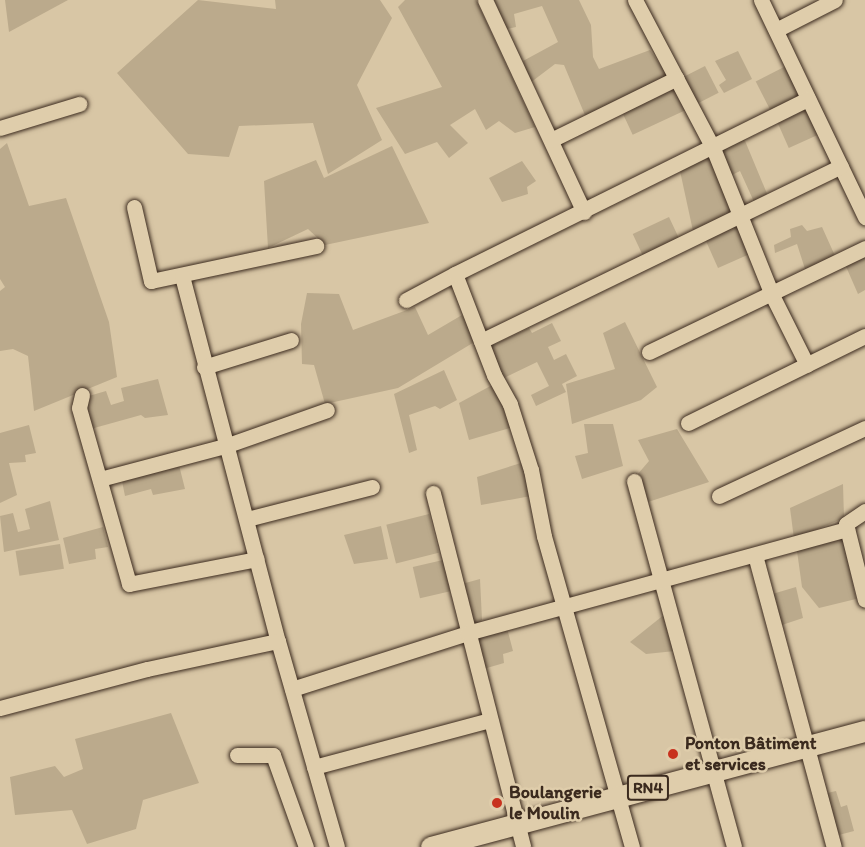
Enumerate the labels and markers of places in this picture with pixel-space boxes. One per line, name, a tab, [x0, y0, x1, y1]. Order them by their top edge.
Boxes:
place label: Ponton Bâtiment et services	[685, 733, 817, 776]
marker: Ponton Bâtiment et services	[666, 747, 680, 761]
place label: Boulangerie le Moulin	[509, 782, 602, 824]
marker: Boulangerie le Moulin	[490, 796, 504, 810]

